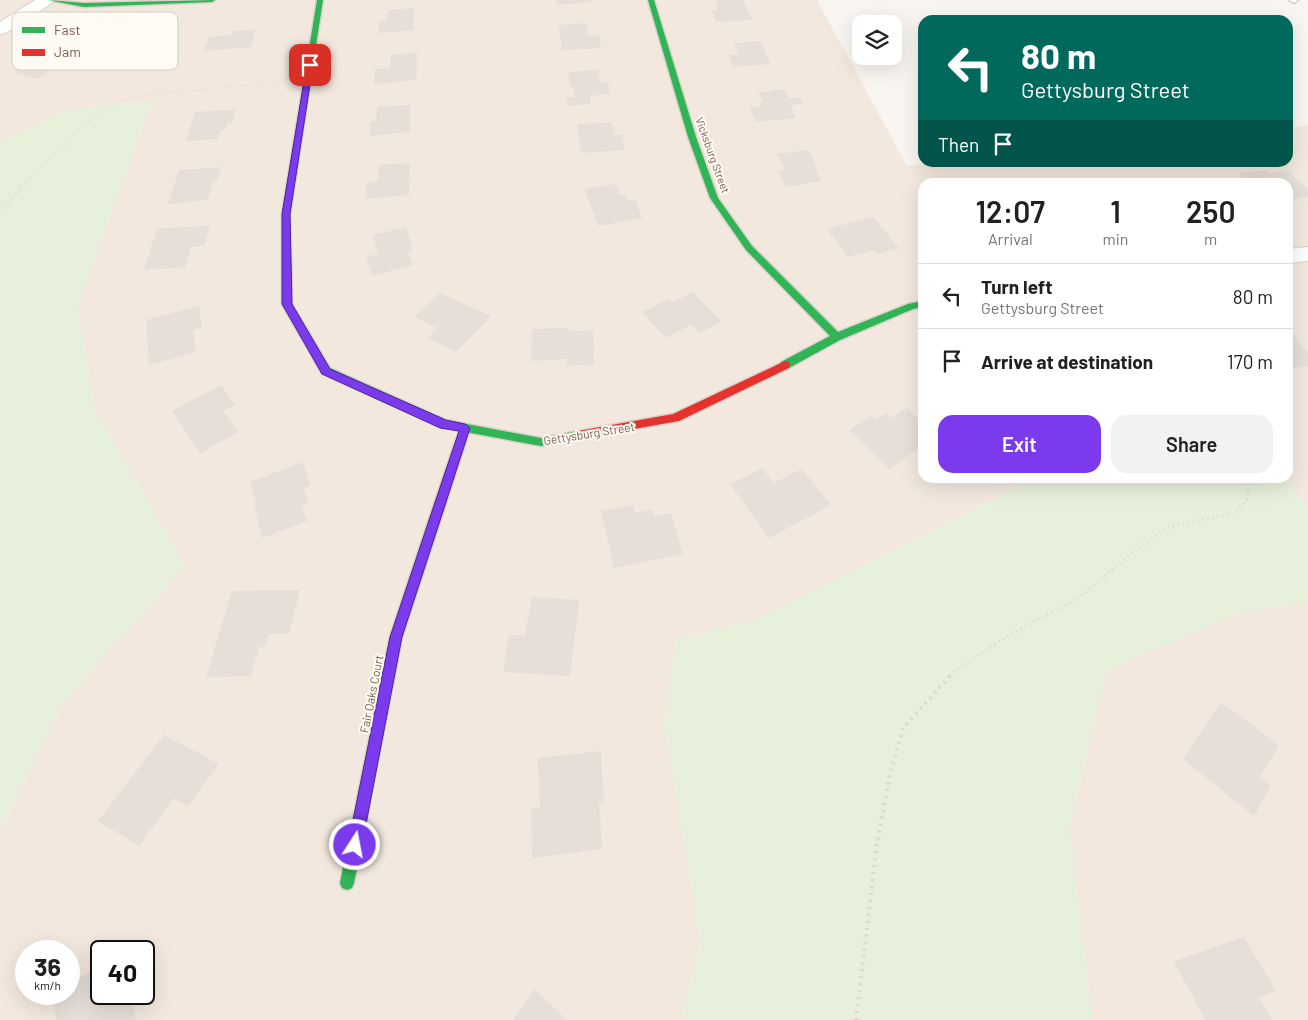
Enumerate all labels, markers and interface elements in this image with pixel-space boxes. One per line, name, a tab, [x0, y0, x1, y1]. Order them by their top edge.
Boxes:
legend	[12, 12, 178, 70]
map controls	[852, 15, 902, 65]
button: layers	[852, 15, 902, 65]
text: Fast	[54, 21, 80, 38]
text: 80 m	[1021, 34, 1096, 76]
icon: left	[938, 35, 1003, 100]
text: Jam	[54, 43, 81, 60]
pin	[289, 44, 331, 86]
icon: arrive	[296, 51, 324, 79]
text: Gettysburg Street	[1021, 76, 1190, 102]
street label: Vicksburg Street	[693, 115, 733, 195]
icon: arrive	[989, 130, 1017, 158]
text: Then	[938, 133, 979, 156]
text: 12:07	[976, 193, 1045, 229]
text: 1	[1110, 193, 1121, 229]
text: 250	[1186, 193, 1235, 229]
text: Arrival	[988, 229, 1033, 248]
text: min	[1103, 229, 1128, 248]
text: m	[1204, 229, 1217, 248]
text: Turn left	[981, 275, 1052, 298]
icon: left	[938, 282, 966, 310]
text: 80 m	[1233, 285, 1273, 308]
text: Gettysburg Street	[981, 298, 1104, 317]
icon: arrive	[938, 347, 966, 375]
text: Arrive at destination	[981, 350, 1153, 373]
text: 170 m	[1227, 350, 1273, 373]
button: Exit	[938, 415, 1101, 473]
button: Share	[1111, 415, 1273, 473]
street label: Gettysburg Street	[542, 419, 636, 447]
street label: Fair Oaks Court	[357, 654, 385, 734]
position arrow	[328, 818, 380, 870]
speed limit sign: 40	[90, 940, 155, 1005]
text: 36	[34, 951, 61, 981]
text: km/h	[34, 978, 61, 992]

